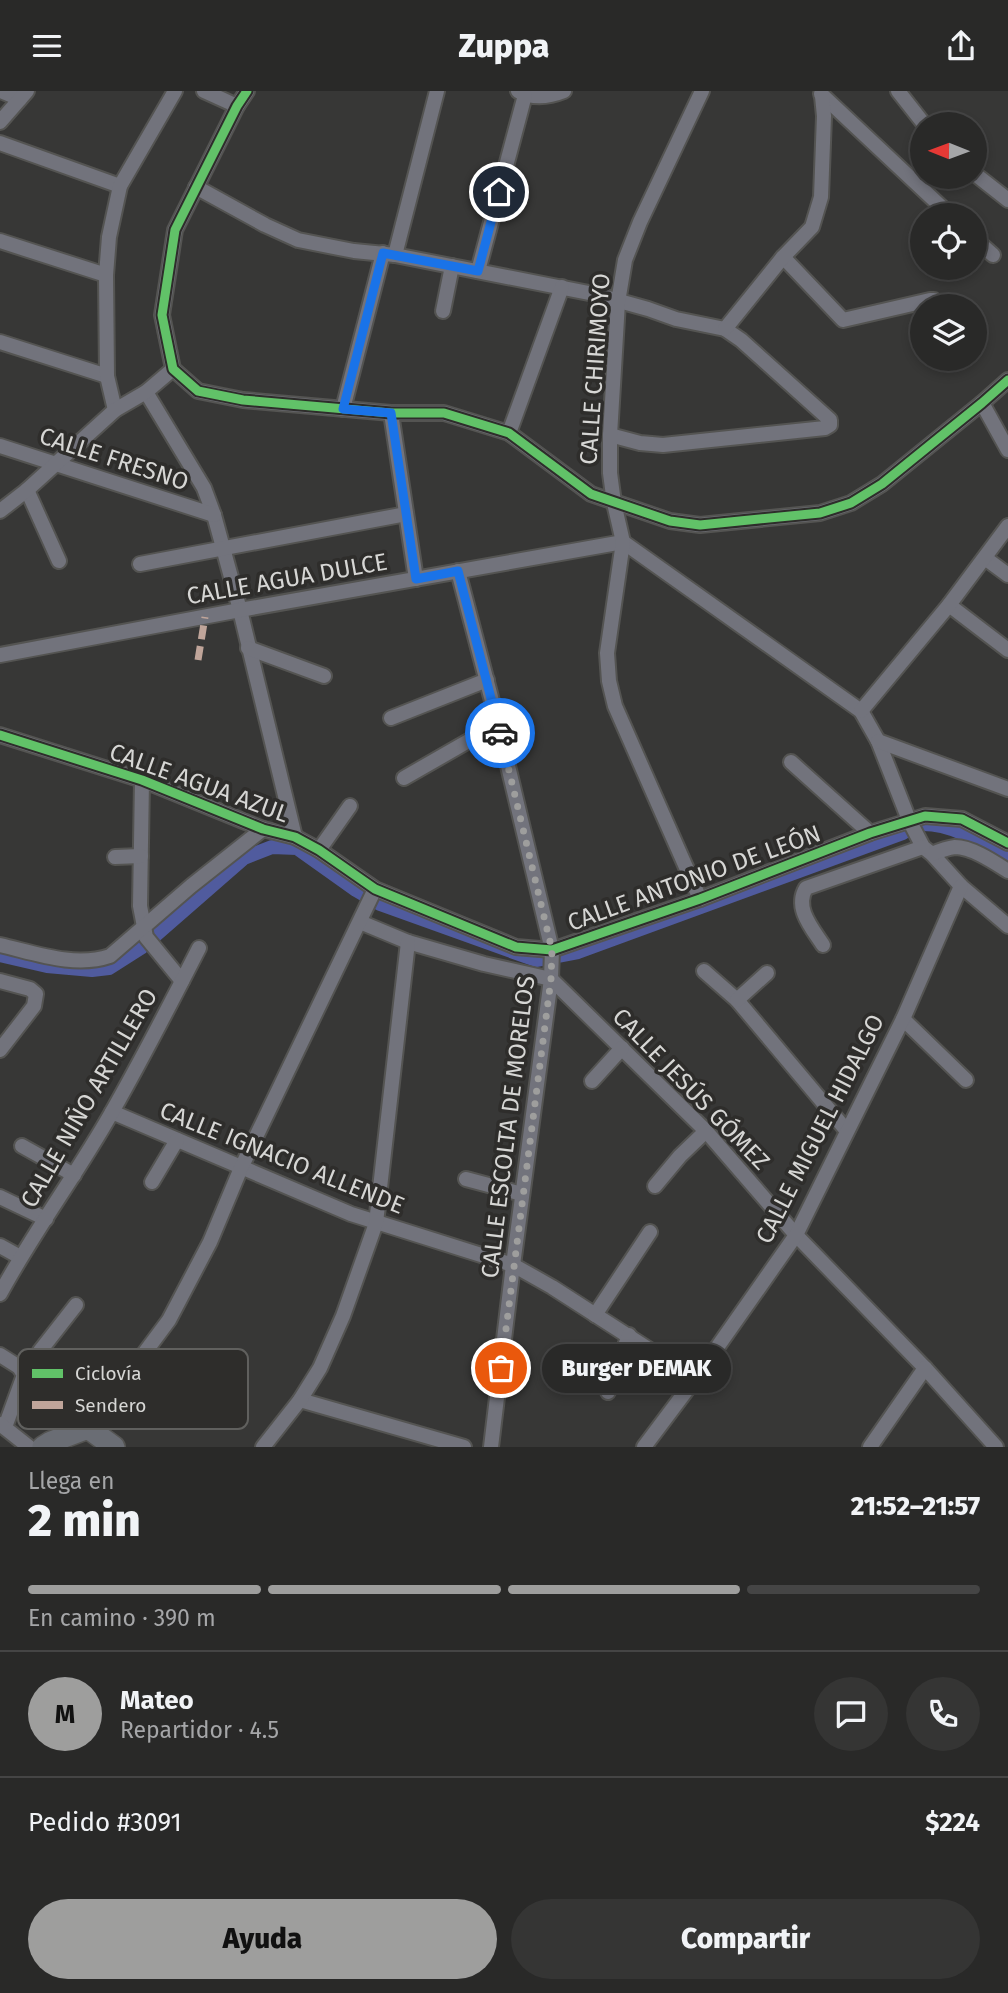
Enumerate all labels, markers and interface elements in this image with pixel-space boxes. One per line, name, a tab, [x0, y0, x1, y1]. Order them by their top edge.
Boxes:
icon: menu	[28, 27, 66, 65]
text: Zuppa	[459, 27, 549, 65]
icon: share	[942, 27, 980, 65]
north arrow	[910, 112, 987, 189]
map controls	[910, 112, 987, 371]
pin	[469, 162, 529, 222]
icon: home	[480, 173, 518, 211]
button: locate	[910, 203, 987, 280]
street label: CALLE CHIRIMOYO	[574, 272, 616, 466]
button: layers	[910, 294, 987, 371]
street label: CALLE FRESNO	[36, 422, 192, 496]
street label: CALLE AGUA DULCE	[185, 548, 389, 610]
courier	[465, 698, 535, 768]
icon: car	[481, 714, 519, 752]
street label: CALLE AGUA AZUL	[106, 738, 292, 828]
street label: CALLE ANTONIO DE LEÓN	[563, 818, 824, 937]
street label: CALLE ESCOLTA DE MORELOS	[476, 974, 540, 1280]
street label: CALLE NIÑO ARTILLERO	[15, 984, 163, 1212]
street label: CALLE JESÚS GÓMEZ	[607, 1002, 776, 1176]
street label: CALLE MIGUEL HIDALGO	[750, 1010, 890, 1248]
street label: CALLE IGNACIO ALLENDE	[156, 1096, 408, 1220]
pin	[471, 1338, 531, 1398]
callout: Burger DEMAK	[543, 1343, 732, 1393]
legend	[18, 1349, 248, 1429]
icon: bag	[482, 1349, 520, 1387]
text: Burger DEMAK	[562, 1354, 711, 1382]
text: Ciclovía	[75, 1362, 142, 1385]
text: Sendero	[75, 1394, 146, 1417]
text: Llega en	[28, 1467, 114, 1495]
text: 21:52–21:57	[851, 1491, 980, 1522]
text: 2 min	[28, 1493, 141, 1548]
text: En camino · 390 m	[28, 1604, 216, 1632]
button: chat	[814, 1677, 888, 1751]
button: phone	[906, 1677, 980, 1751]
text: Mateo	[120, 1685, 194, 1716]
text: M	[55, 1699, 75, 1730]
text: Repartidor · 4.5	[120, 1716, 279, 1744]
text: Pedido #3091	[28, 1807, 182, 1838]
text: $224	[925, 1807, 980, 1838]
button: Ayuda	[28, 1899, 497, 1979]
button: Compartir	[511, 1899, 980, 1979]

